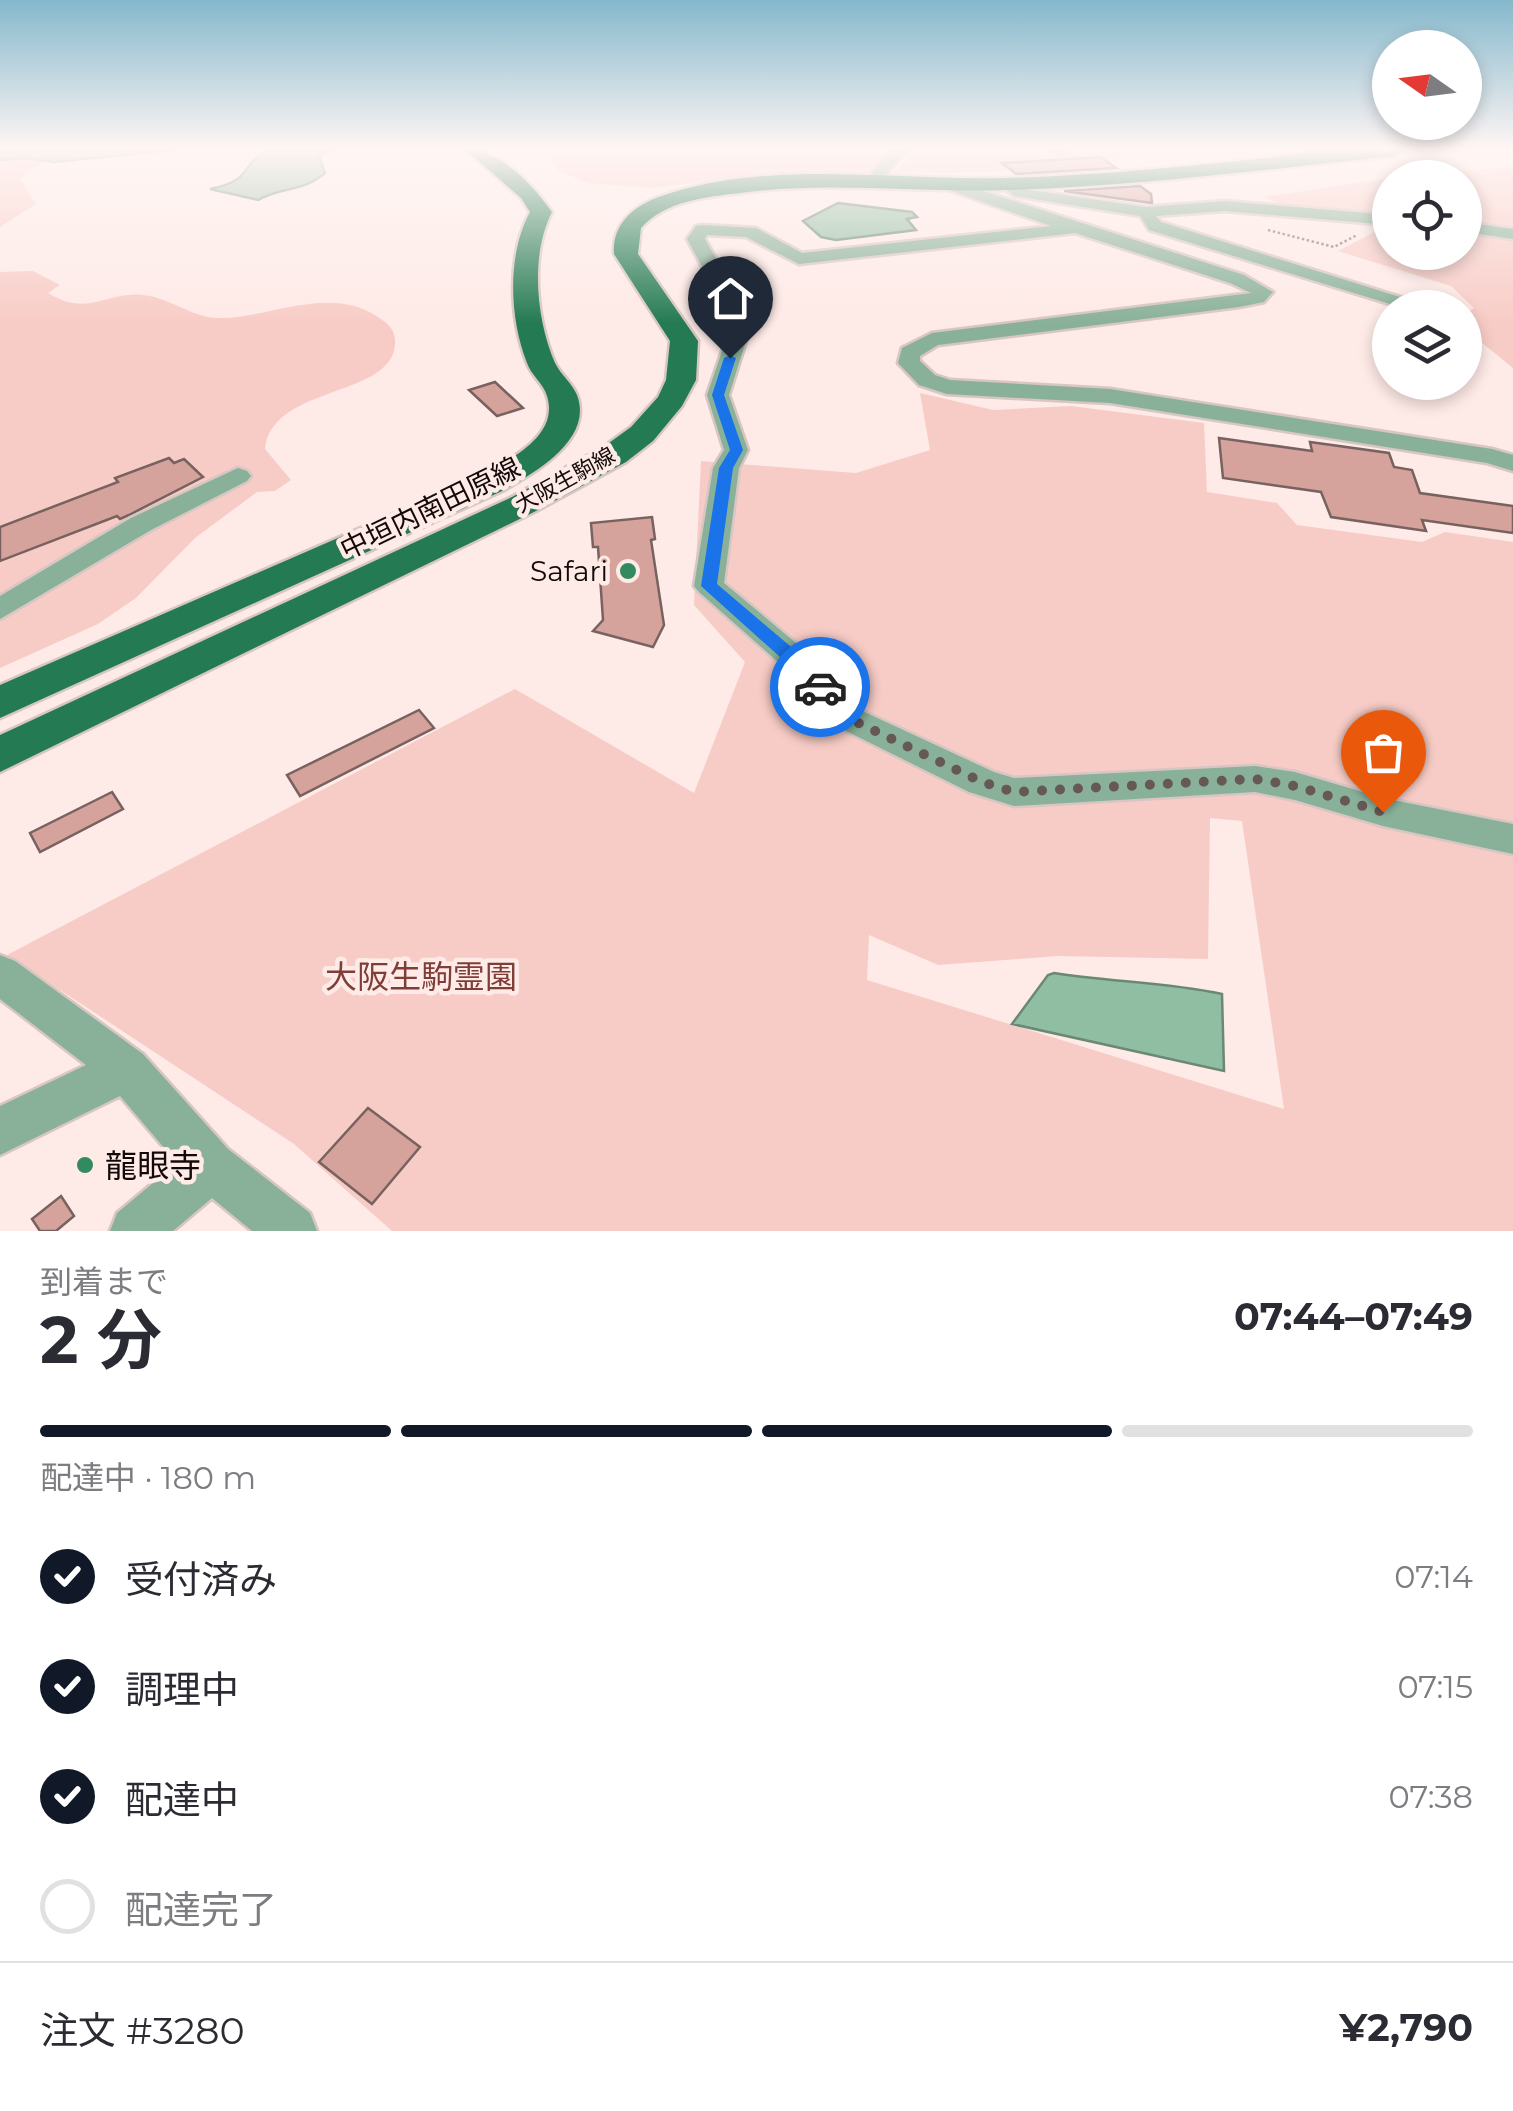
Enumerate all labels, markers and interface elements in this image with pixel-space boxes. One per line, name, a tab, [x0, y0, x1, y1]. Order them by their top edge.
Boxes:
north arrow	[1372, 30, 1482, 140]
map controls	[1372, 30, 1482, 400]
button: locate	[1372, 160, 1482, 270]
pin	[688, 256, 773, 359]
icon: home	[703, 271, 758, 326]
button: layers	[1372, 290, 1482, 400]
street label: 大阪生駒線	[510, 442, 620, 518]
street label: 中垣内南田原線	[334, 450, 526, 566]
place label: Safari	[530, 554, 608, 588]
marker: Safari	[617, 560, 639, 582]
courier	[770, 637, 870, 737]
icon: car	[793, 660, 848, 715]
pin	[1341, 710, 1426, 813]
icon: bag	[1356, 725, 1411, 780]
park label: 大阪生駒霊園	[325, 957, 517, 996]
place label: 龍眼寺	[105, 1146, 201, 1185]
marker: 龍眼寺	[74, 1154, 96, 1176]
text: 到着まで	[40, 1262, 168, 1301]
text: 07:44–07:49	[1234, 1293, 1473, 1340]
text: 2 分	[40, 1300, 162, 1379]
text: 配達中 · 180 m	[40, 1458, 256, 1497]
icon: check	[40, 1549, 95, 1604]
text: 受付済み	[125, 1556, 277, 1603]
text: 07:14	[1394, 1557, 1473, 1596]
icon: check	[40, 1659, 95, 1714]
text: 調理中	[125, 1666, 239, 1713]
text: 07:15	[1397, 1667, 1473, 1706]
icon: check	[40, 1769, 95, 1824]
text: 配達中	[125, 1776, 239, 1823]
text: 07:38	[1389, 1777, 1473, 1816]
text: 配達完了	[125, 1886, 277, 1933]
text: ¥2,790	[1339, 2004, 1473, 2051]
text: 注文 #3280	[40, 2007, 245, 2054]

